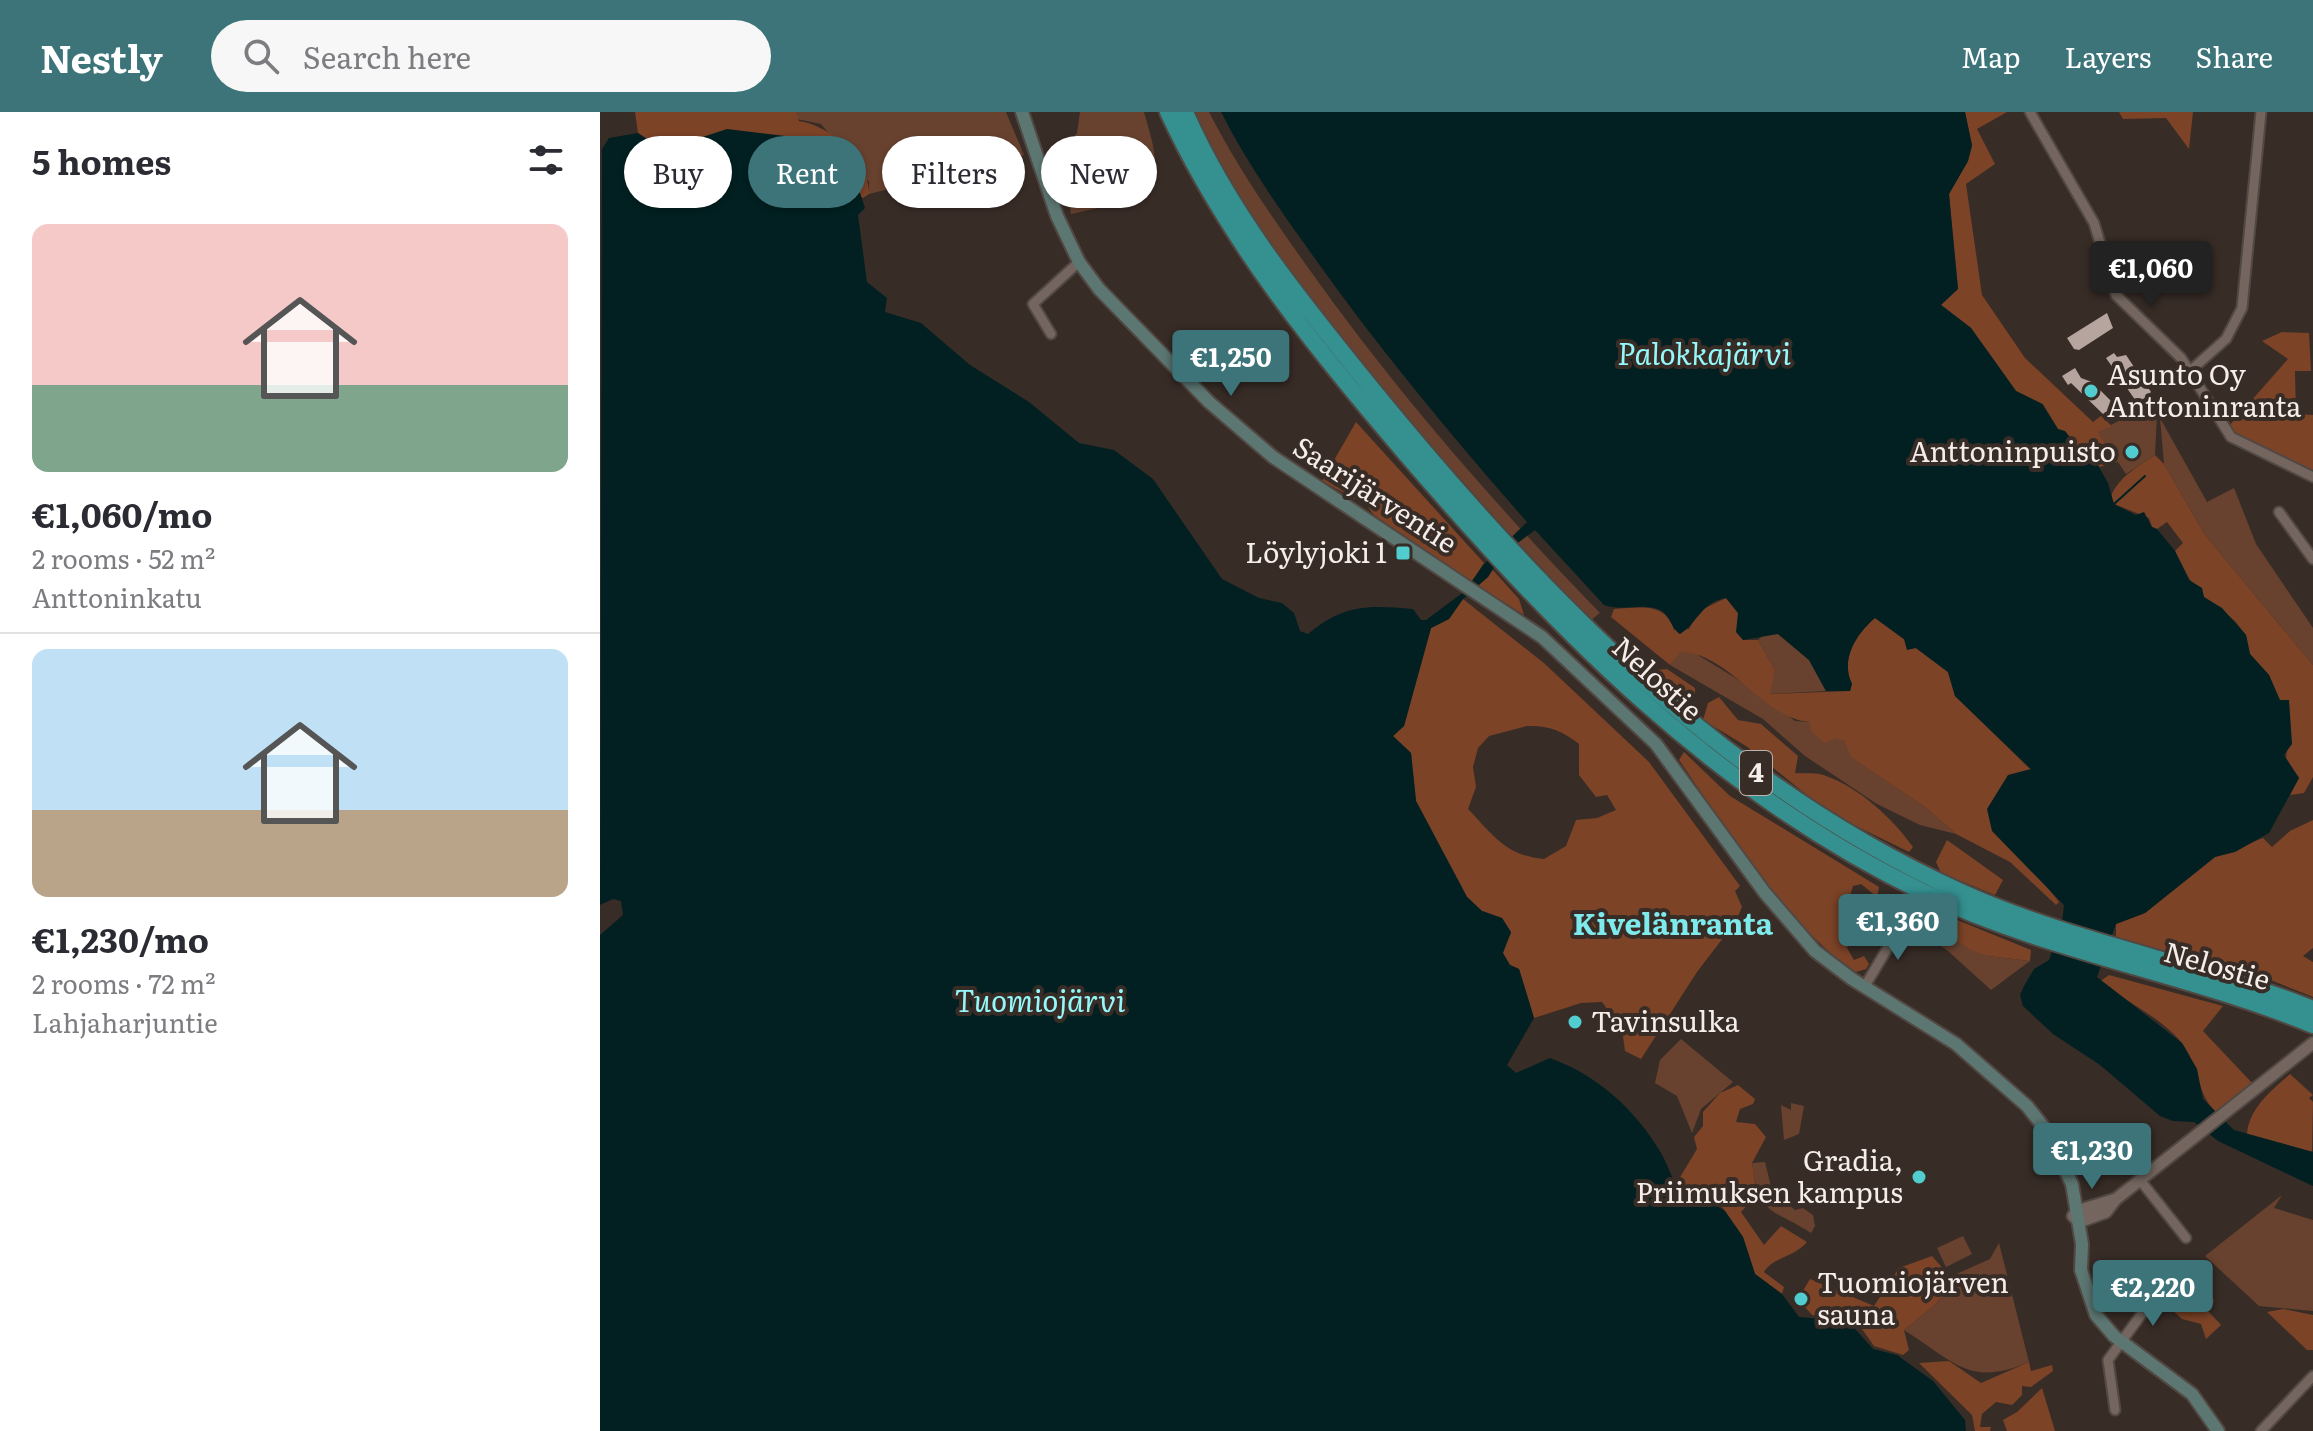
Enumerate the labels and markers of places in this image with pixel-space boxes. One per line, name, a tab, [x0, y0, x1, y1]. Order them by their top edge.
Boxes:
pin: €1,060	[2086, 241, 2216, 309]
pin: €1,250	[1166, 330, 1296, 398]
place label: Asunto Oy Anttoninranta	[2107, 352, 2301, 426]
marker: Asunto Oy Anttoninranta	[2082, 382, 2100, 400]
place label: Anttoninpuisto	[1909, 429, 2116, 471]
marker: Anttoninpuisto	[2123, 443, 2141, 461]
place label: Löylyjoki 1	[1245, 530, 1387, 572]
marker: Löylyjoki 1	[1394, 544, 1412, 562]
pin: €1,360	[1833, 894, 1963, 962]
place label: Tavinsulka	[1591, 999, 1740, 1041]
marker: Tavinsulka	[1566, 1013, 1584, 1031]
pin: €1,230	[2027, 1123, 2157, 1191]
place label: Gradia, Priimuksen kampus	[1636, 1138, 1903, 1212]
marker: Gradia, Priimuksen kampus	[1910, 1168, 1928, 1186]
place label: Tuomiojärven sauna	[1817, 1260, 2009, 1334]
pin: €2,220	[2088, 1260, 2218, 1328]
marker: Tuomiojärven sauna	[1792, 1290, 1810, 1308]

